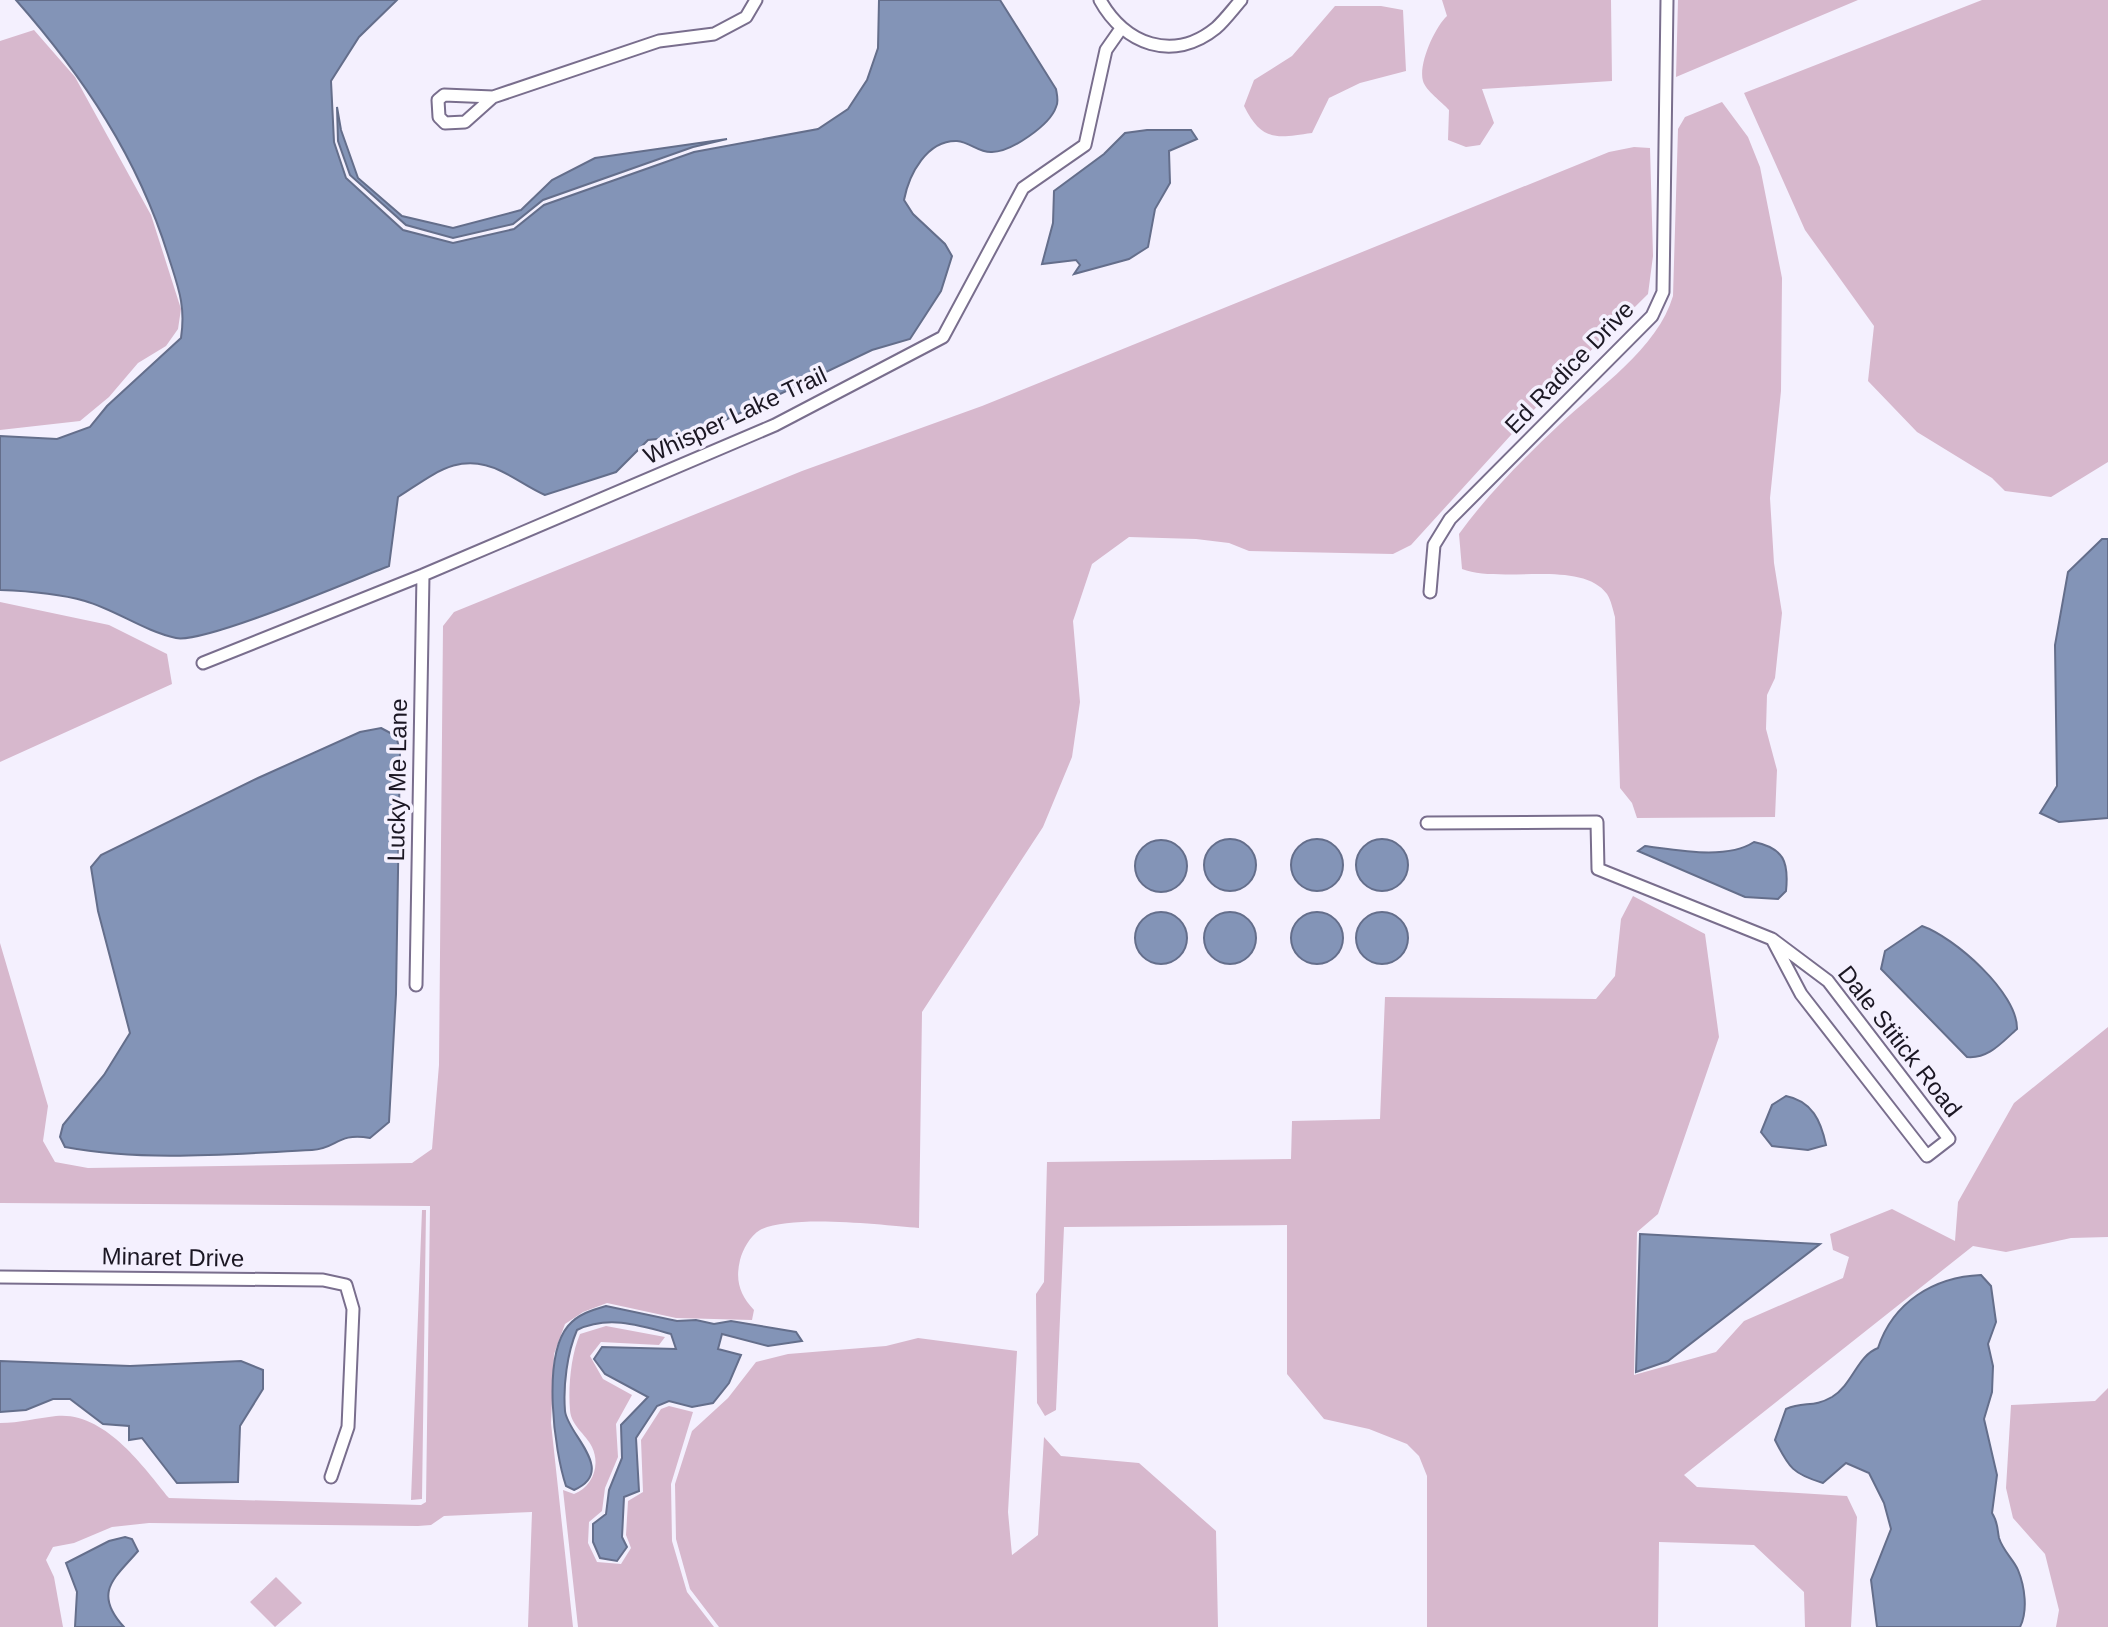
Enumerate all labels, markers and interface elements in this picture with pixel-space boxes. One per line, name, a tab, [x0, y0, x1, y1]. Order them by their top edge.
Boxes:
street label: Ed Radice Drive	[1499, 295, 1639, 439]
street label: Whisper Lake Trail	[639, 361, 831, 469]
street label: Lucky Me Lane	[382, 698, 412, 862]
street label: Dale Stitick Road	[1833, 960, 1967, 1122]
street label: Minaret Drive	[101, 1242, 245, 1272]

